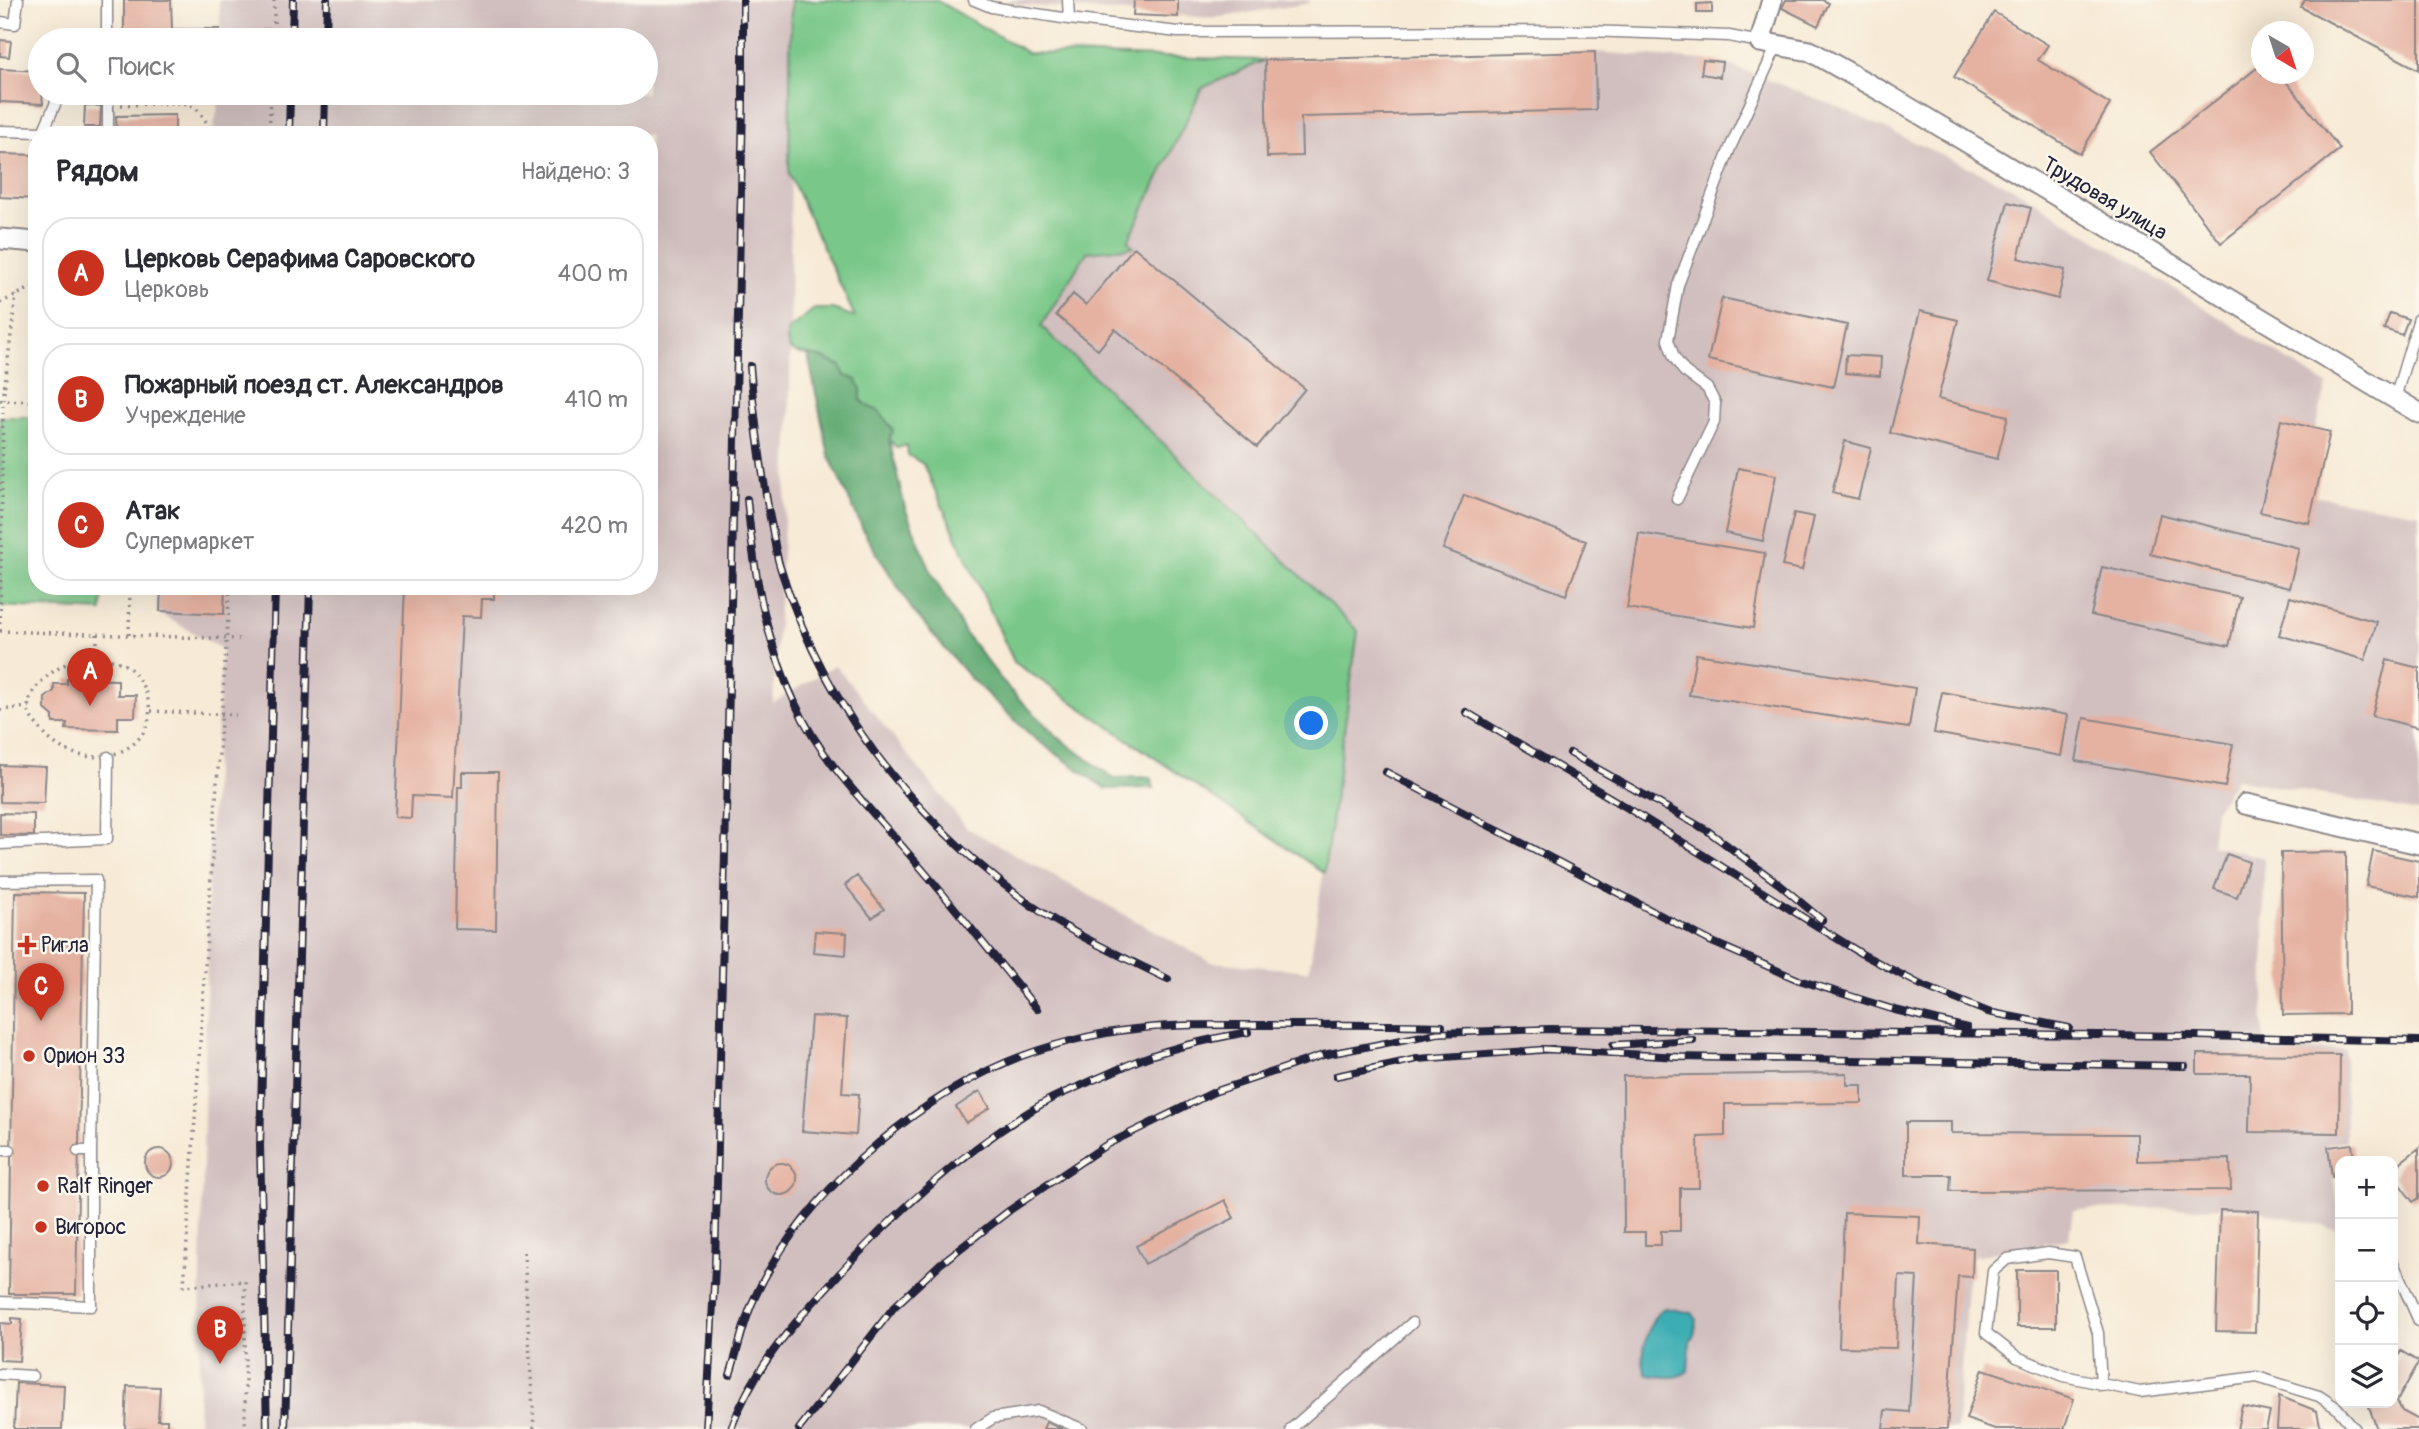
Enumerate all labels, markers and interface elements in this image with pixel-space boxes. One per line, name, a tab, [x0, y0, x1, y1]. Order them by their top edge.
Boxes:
north arrow	[2251, 21, 2314, 84]
search box	[28, 28, 658, 105]
icon: search	[52, 48, 90, 86]
text: Поиск	[108, 51, 176, 83]
street label: Трудовая улица	[2037, 150, 2172, 246]
text: Рядом	[56, 153, 139, 190]
text: Найдено: 3	[521, 157, 630, 186]
text: Церковь Серафима Саровского	[125, 243, 475, 275]
text: A	[74, 259, 88, 288]
text: 400 m	[558, 259, 628, 288]
text: Церковь	[125, 275, 210, 304]
text: Пожарный поезд ст. Александров	[125, 369, 504, 401]
text: B	[74, 385, 88, 414]
text: 410 m	[565, 385, 628, 414]
text: Учреждение	[125, 401, 246, 430]
text: Атак	[125, 495, 180, 527]
text: C	[74, 511, 88, 540]
text: 420 m	[561, 511, 628, 540]
text: Супермаркет	[125, 527, 254, 556]
pin: A	[67, 648, 113, 706]
your location	[1294, 706, 1328, 740]
place label: Ригла	[41, 932, 89, 959]
marker: Ригла	[19, 937, 35, 953]
pin: C	[18, 963, 64, 1021]
place label: Орион 33	[43, 1043, 125, 1070]
marker: Орион 33	[21, 1048, 37, 1064]
map controls	[2335, 1156, 2398, 1408]
button: +	[2335, 1156, 2398, 1219]
place label: Ralf Ringer	[57, 1173, 153, 1200]
marker: Ralf Ringer	[35, 1178, 51, 1194]
place label: Вигорос	[55, 1214, 127, 1241]
marker: Вигорос	[33, 1219, 49, 1235]
button: −	[2335, 1219, 2398, 1282]
button: locate	[2335, 1282, 2398, 1345]
pin: B	[197, 1306, 243, 1364]
button: layers	[2335, 1345, 2398, 1408]

